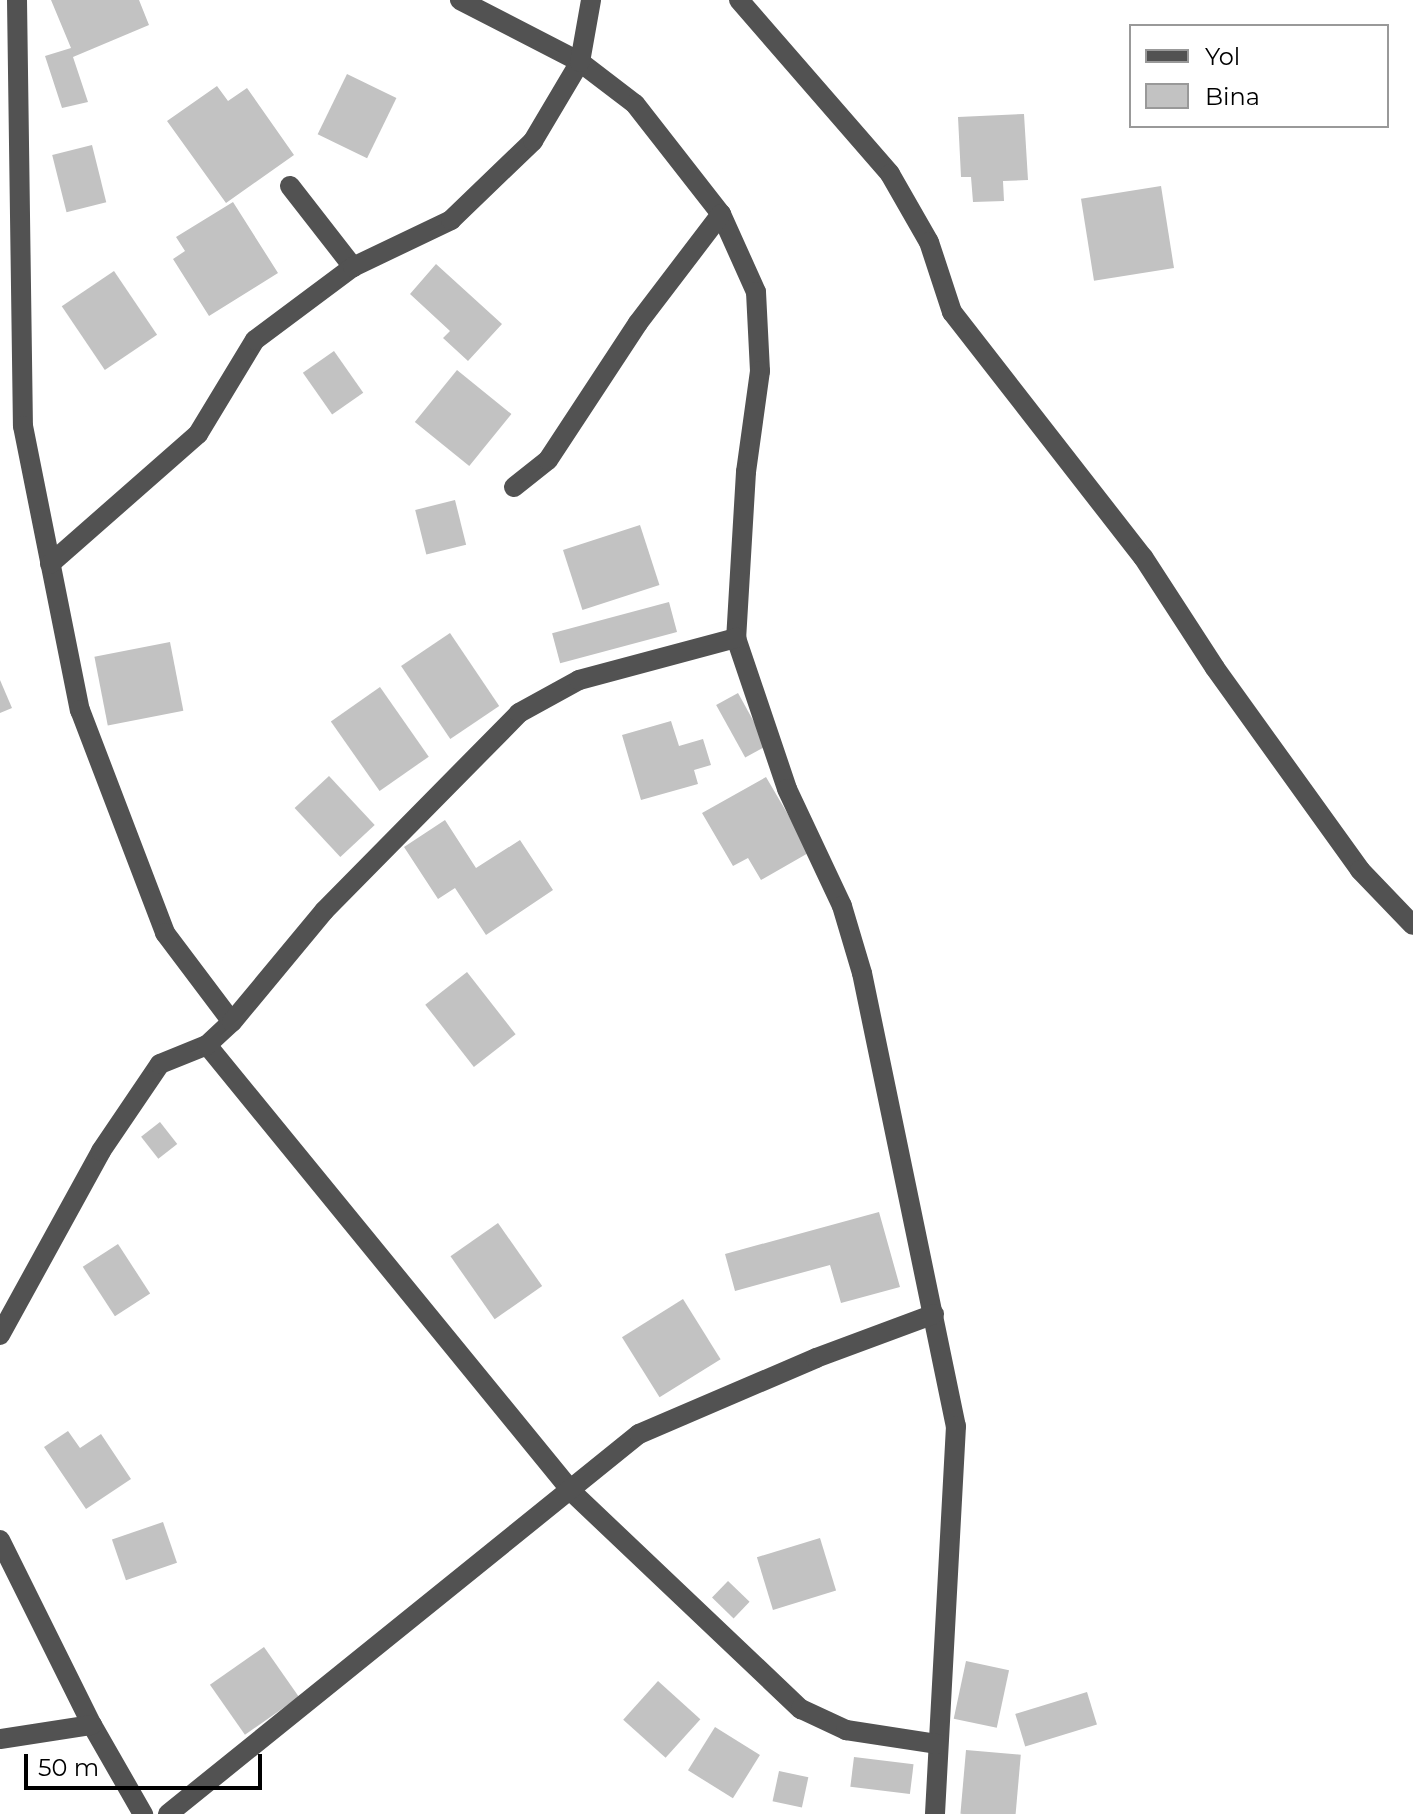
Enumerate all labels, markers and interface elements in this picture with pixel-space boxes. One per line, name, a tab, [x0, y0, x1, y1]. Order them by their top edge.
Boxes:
legend	[1129, 24, 1389, 128]
text: Yol	[1205, 42, 1240, 71]
text: Bina	[1205, 82, 1260, 111]
scale bar	[28, 1738, 266, 1788]
text: 50 m	[38, 1753, 99, 1782]

